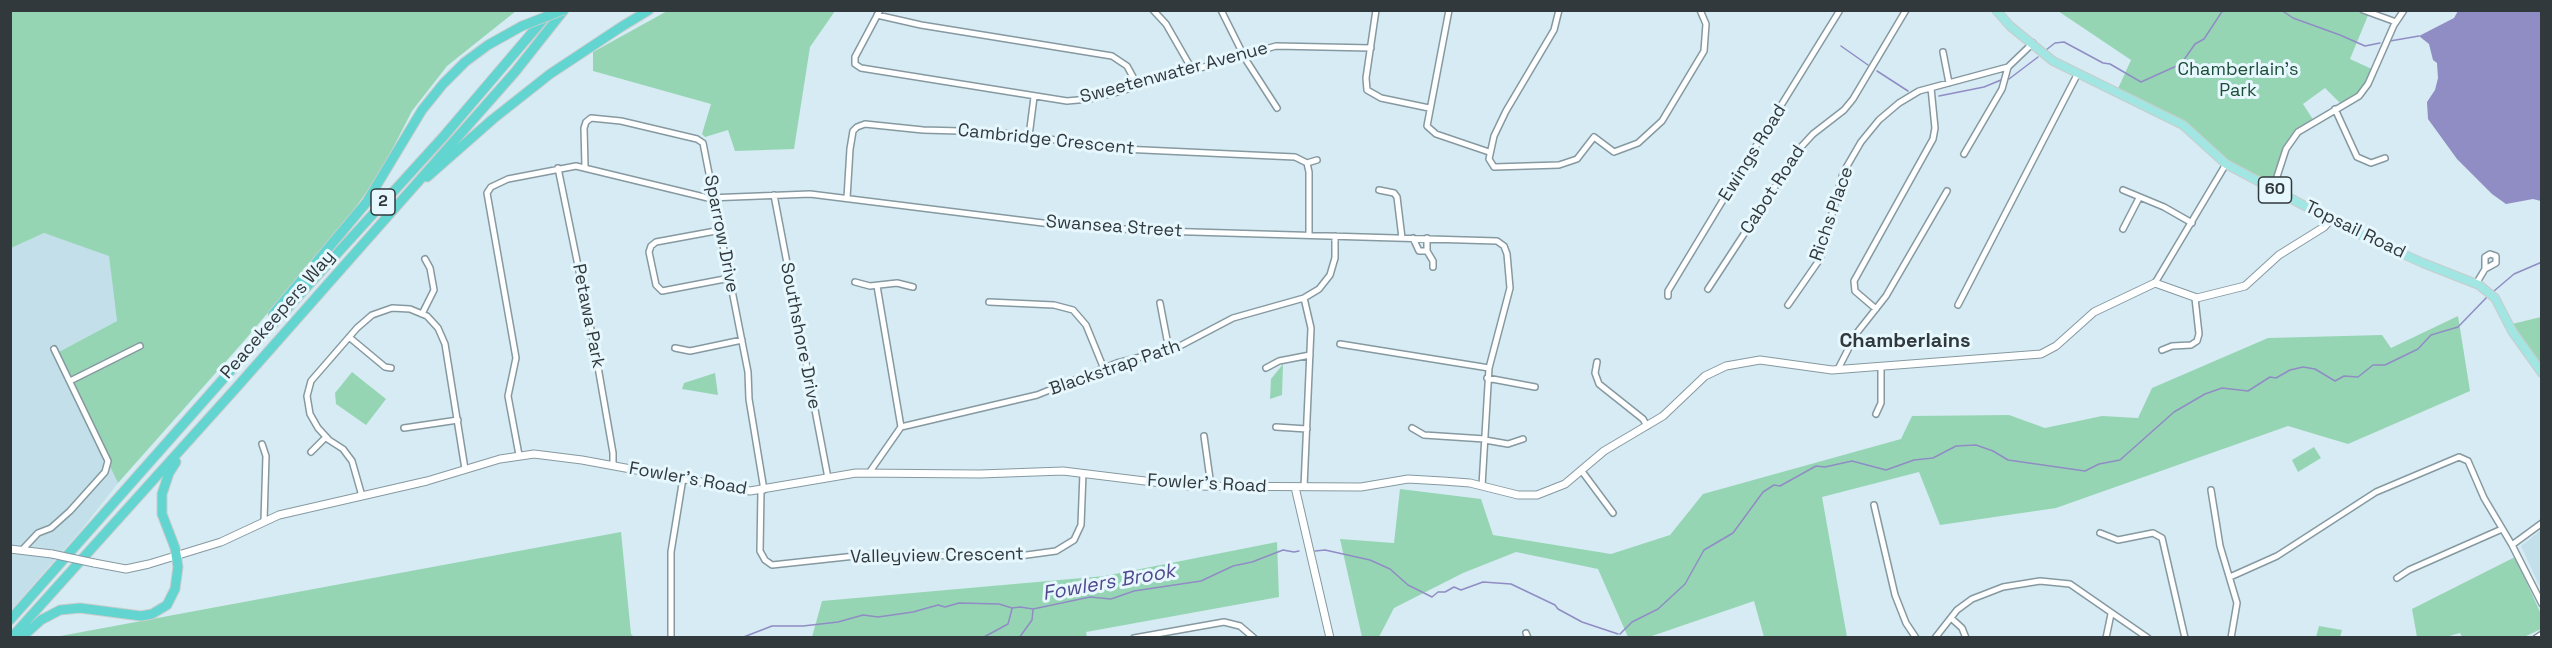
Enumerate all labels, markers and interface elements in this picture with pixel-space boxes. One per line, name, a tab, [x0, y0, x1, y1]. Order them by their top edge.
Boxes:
street label: Sweetenwater Avenue	[1078, 38, 1270, 108]
park label: Chamberlain's Park	[2177, 59, 2299, 101]
street label: Ewings Road	[1715, 101, 1791, 205]
street label: Cambridge Crescent	[957, 120, 1135, 160]
street label: Cabot Road	[1736, 142, 1810, 238]
street label: Richs Place	[1806, 164, 1858, 264]
street label: Sparrow Drive	[699, 173, 743, 295]
road number: 60	[2258, 177, 2292, 203]
road number: 2	[371, 189, 395, 215]
street label: Topsail Road	[2301, 196, 2409, 264]
street label: Swansea Street	[1045, 211, 1183, 243]
street label: Peacekeepers Way	[216, 246, 340, 384]
street label: Southshore Drive	[775, 261, 825, 411]
street label: Petawa Park	[567, 262, 609, 370]
district label: Chamberlains	[1839, 330, 1971, 354]
street label: Blackstrap Path	[1047, 335, 1183, 401]
street label: Fowler's Road	[627, 458, 749, 500]
street label: Fowler's Road	[1147, 470, 1267, 498]
street label: Valleyview Crescent	[850, 544, 1024, 568]
water label: Fowlers Brook	[1041, 560, 1177, 606]

